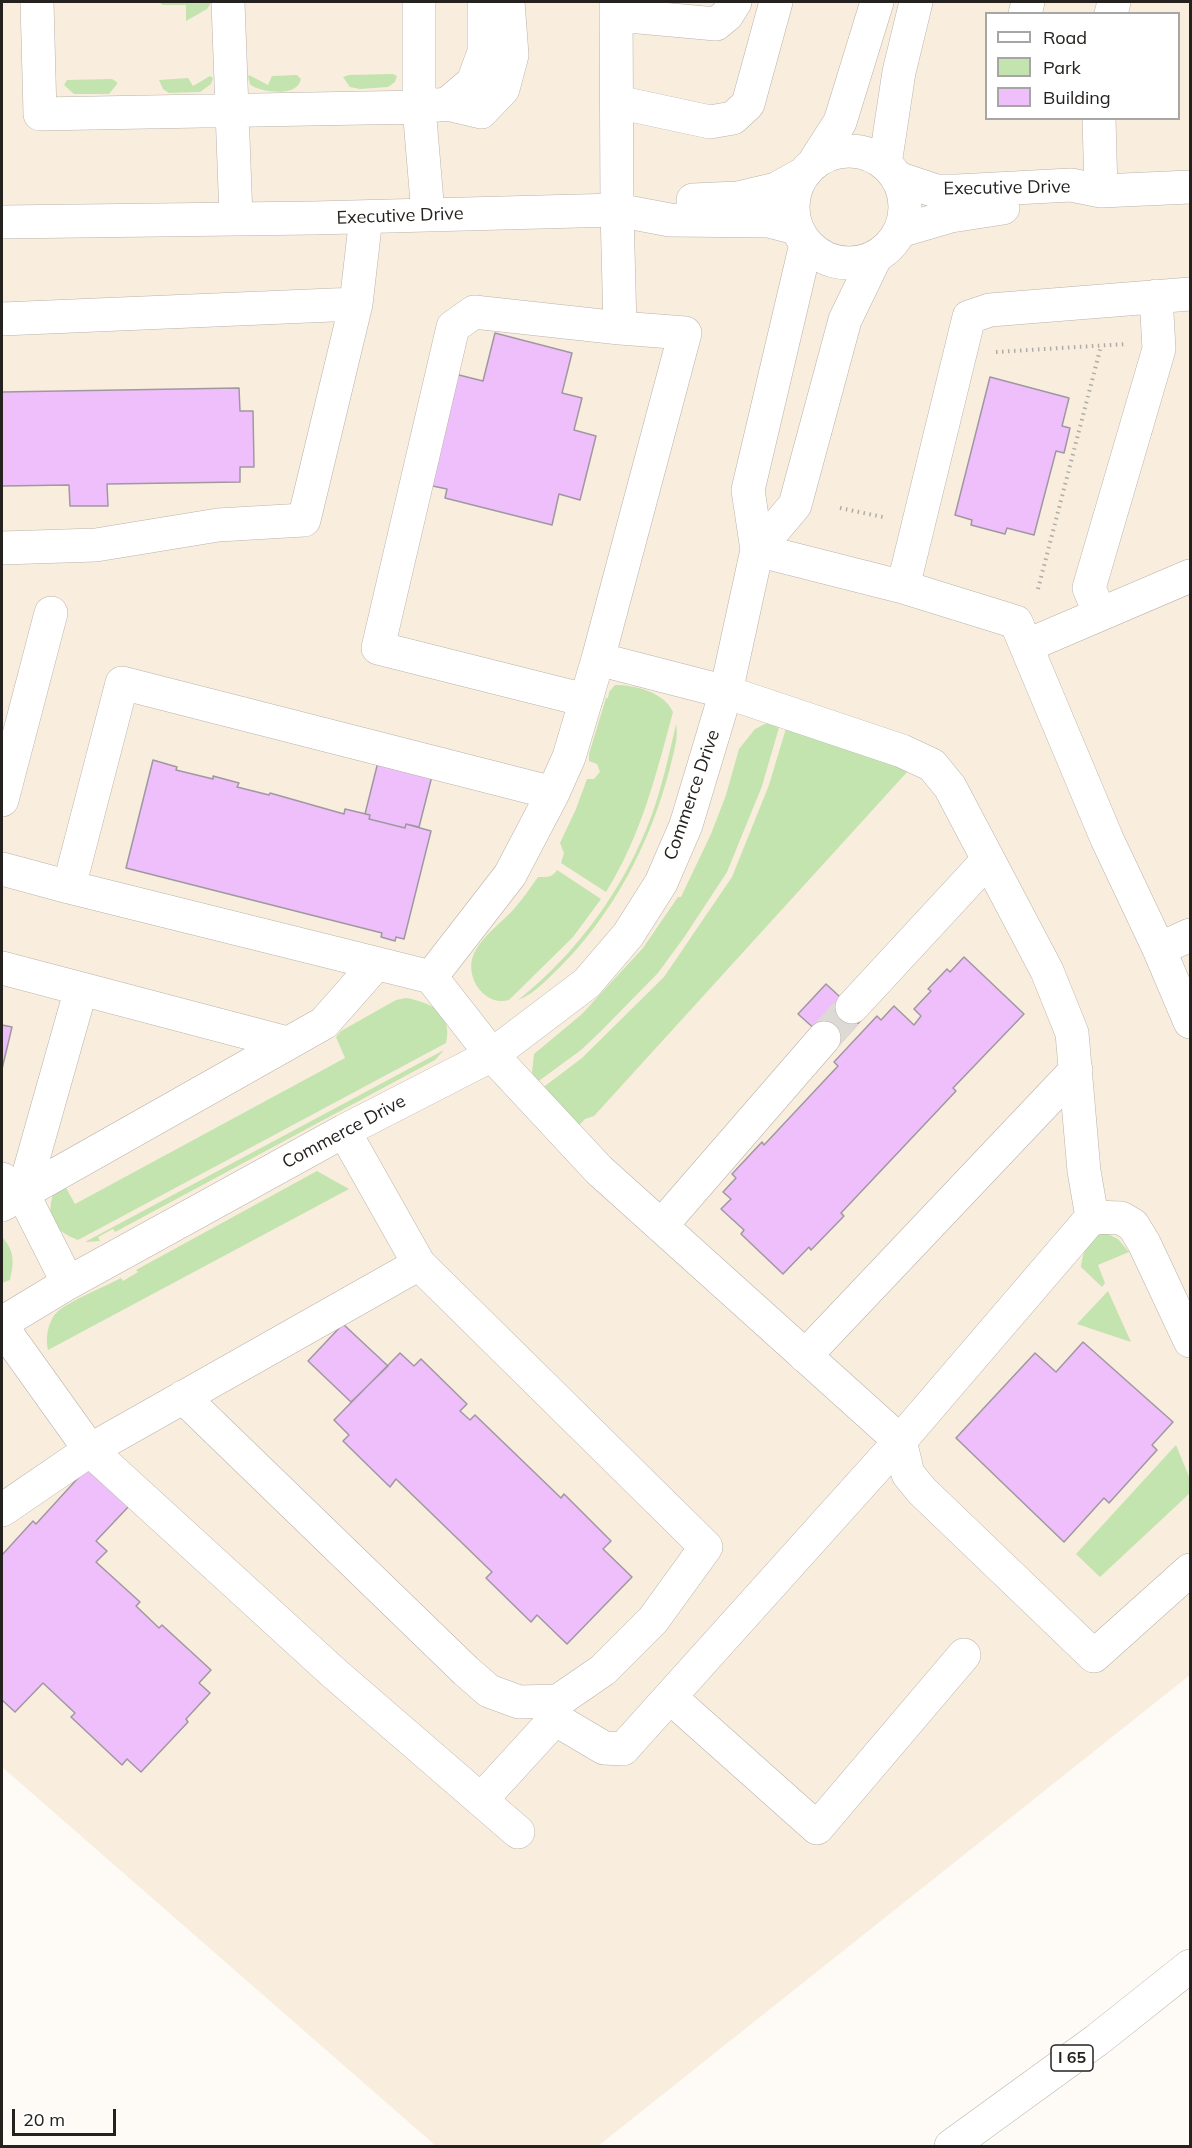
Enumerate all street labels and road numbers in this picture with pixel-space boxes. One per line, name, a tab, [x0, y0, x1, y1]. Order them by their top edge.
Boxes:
street label: Executive Drive	[943, 176, 1071, 200]
street label: Executive Drive	[336, 203, 464, 229]
street label: Commerce Drive	[660, 727, 724, 863]
street label: Commerce Drive	[279, 1090, 409, 1174]
road number: I 65	[1051, 2045, 1093, 2071]

